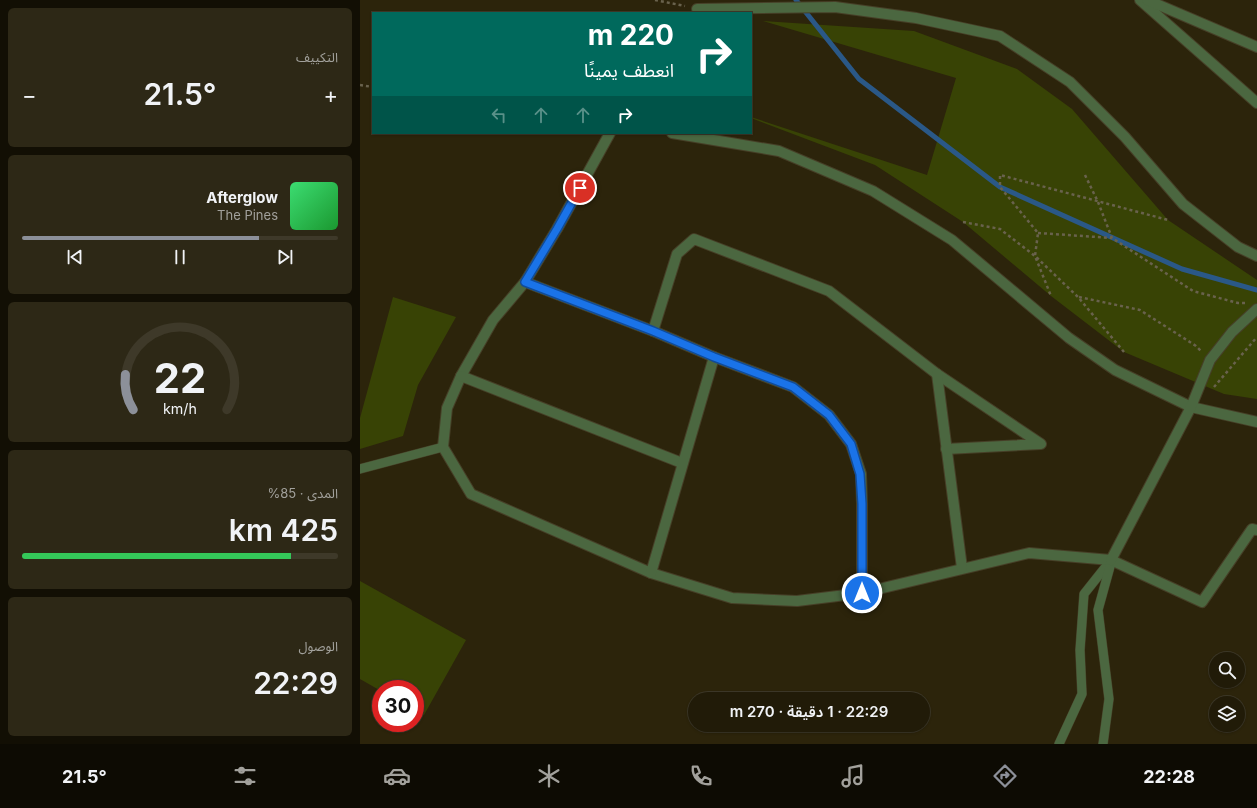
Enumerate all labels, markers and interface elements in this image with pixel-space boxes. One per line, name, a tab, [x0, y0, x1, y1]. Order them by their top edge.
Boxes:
text: 220 m	[588, 18, 674, 52]
icon: right	[688, 28, 740, 80]
text: التكييف	[296, 49, 338, 65]
text: انعطف يمينًا	[584, 60, 674, 81]
text: 21.5°	[143, 76, 217, 112]
text: −	[22, 82, 37, 108]
text: +	[323, 82, 338, 108]
icon: left	[488, 104, 510, 126]
icon: ahead	[530, 104, 552, 126]
icon: ahead	[572, 104, 594, 126]
icon: right	[614, 104, 636, 126]
pin	[563, 171, 597, 205]
icon: arrive	[569, 177, 591, 199]
text: Afterglow	[206, 188, 278, 207]
text: The Pines	[217, 207, 278, 223]
icon: previous	[64, 246, 86, 268]
icon: pause	[169, 246, 191, 268]
icon: next	[274, 246, 296, 268]
text: 22	[154, 353, 206, 403]
text: km/h	[163, 400, 197, 417]
text: المدى · 85%	[267, 485, 338, 501]
text: 425 km	[229, 512, 338, 548]
position arrow	[841, 572, 883, 614]
text: الوصول	[298, 638, 338, 654]
map controls	[1209, 652, 1245, 732]
button: search	[1209, 652, 1245, 688]
text: 22:29	[253, 665, 338, 701]
speed limit sign: 30	[372, 680, 424, 732]
button: layers	[1209, 696, 1245, 732]
text: 22:29 · 1 دقيقة · 270 m	[730, 702, 888, 721]
icon: filters	[231, 762, 259, 790]
icon: car	[383, 762, 411, 790]
icon: climate	[535, 762, 563, 790]
icon: phone	[687, 762, 715, 790]
icon: music	[839, 762, 867, 790]
icon: directions	[991, 762, 1019, 790]
text: 21.5°	[62, 766, 107, 787]
text: 22:28	[1143, 766, 1195, 787]

